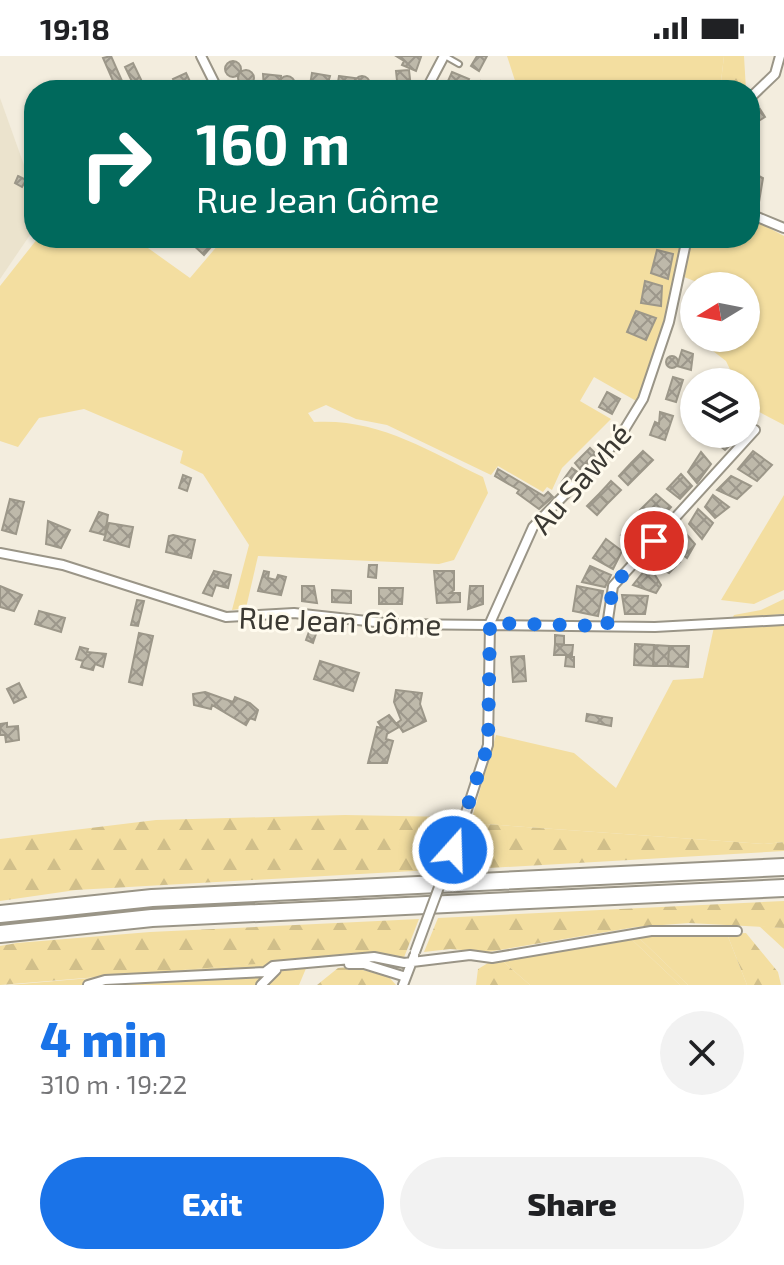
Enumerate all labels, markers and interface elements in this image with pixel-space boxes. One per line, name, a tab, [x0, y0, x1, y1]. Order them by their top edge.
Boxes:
text: 19:18	[40, 10, 110, 46]
text: 160 m	[196, 109, 350, 176]
icon: right	[64, 112, 168, 216]
text: Rue Jean Gôme	[196, 177, 440, 220]
north arrow	[680, 272, 760, 352]
map controls	[680, 272, 760, 448]
button: layers	[680, 368, 760, 448]
street label: Au Sawhé	[522, 416, 638, 540]
pin	[620, 507, 688, 575]
icon: arrive	[632, 519, 676, 563]
street label: Rue Jean Gôme	[238, 598, 442, 642]
position arrow	[411, 808, 495, 892]
text: 4 min	[40, 1009, 167, 1067]
button: close	[660, 1011, 744, 1095]
text: 310 m · 19:22	[40, 1068, 187, 1099]
button: Exit	[40, 1157, 384, 1249]
button: Share	[400, 1157, 744, 1249]

